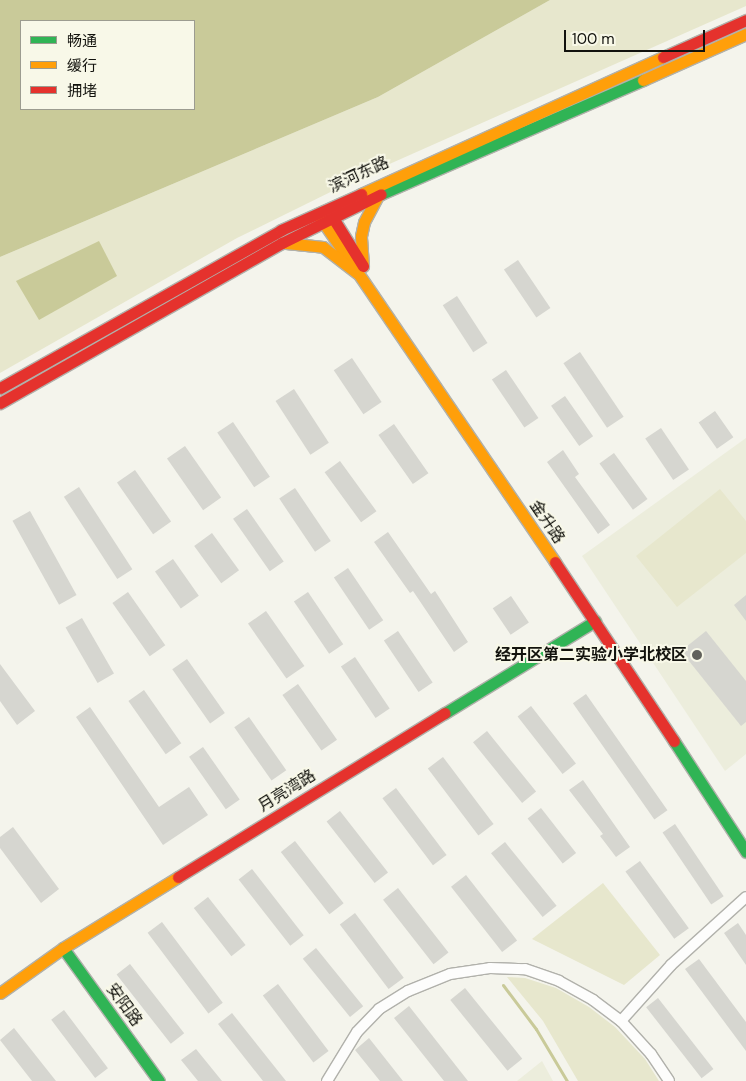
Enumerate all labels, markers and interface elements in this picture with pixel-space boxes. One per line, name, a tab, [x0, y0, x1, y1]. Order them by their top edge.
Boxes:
legend	[20, 20, 195, 110]
scale bar	[566, 20, 707, 52]
text: 100 m	[572, 29, 615, 49]
text: 畅通	[67, 31, 97, 51]
text: 缓行	[67, 56, 97, 76]
text: 拥堵	[67, 81, 97, 101]
street label: 滨河东路	[326, 153, 392, 197]
street label: 金升路	[526, 497, 568, 547]
place label: 经开区第二实验小学北校区	[495, 645, 687, 665]
marker: 经开区第二实验小学北校区	[691, 649, 703, 661]
street label: 月亮湾路	[255, 766, 319, 816]
street label: 安阳路	[102, 980, 146, 1030]

